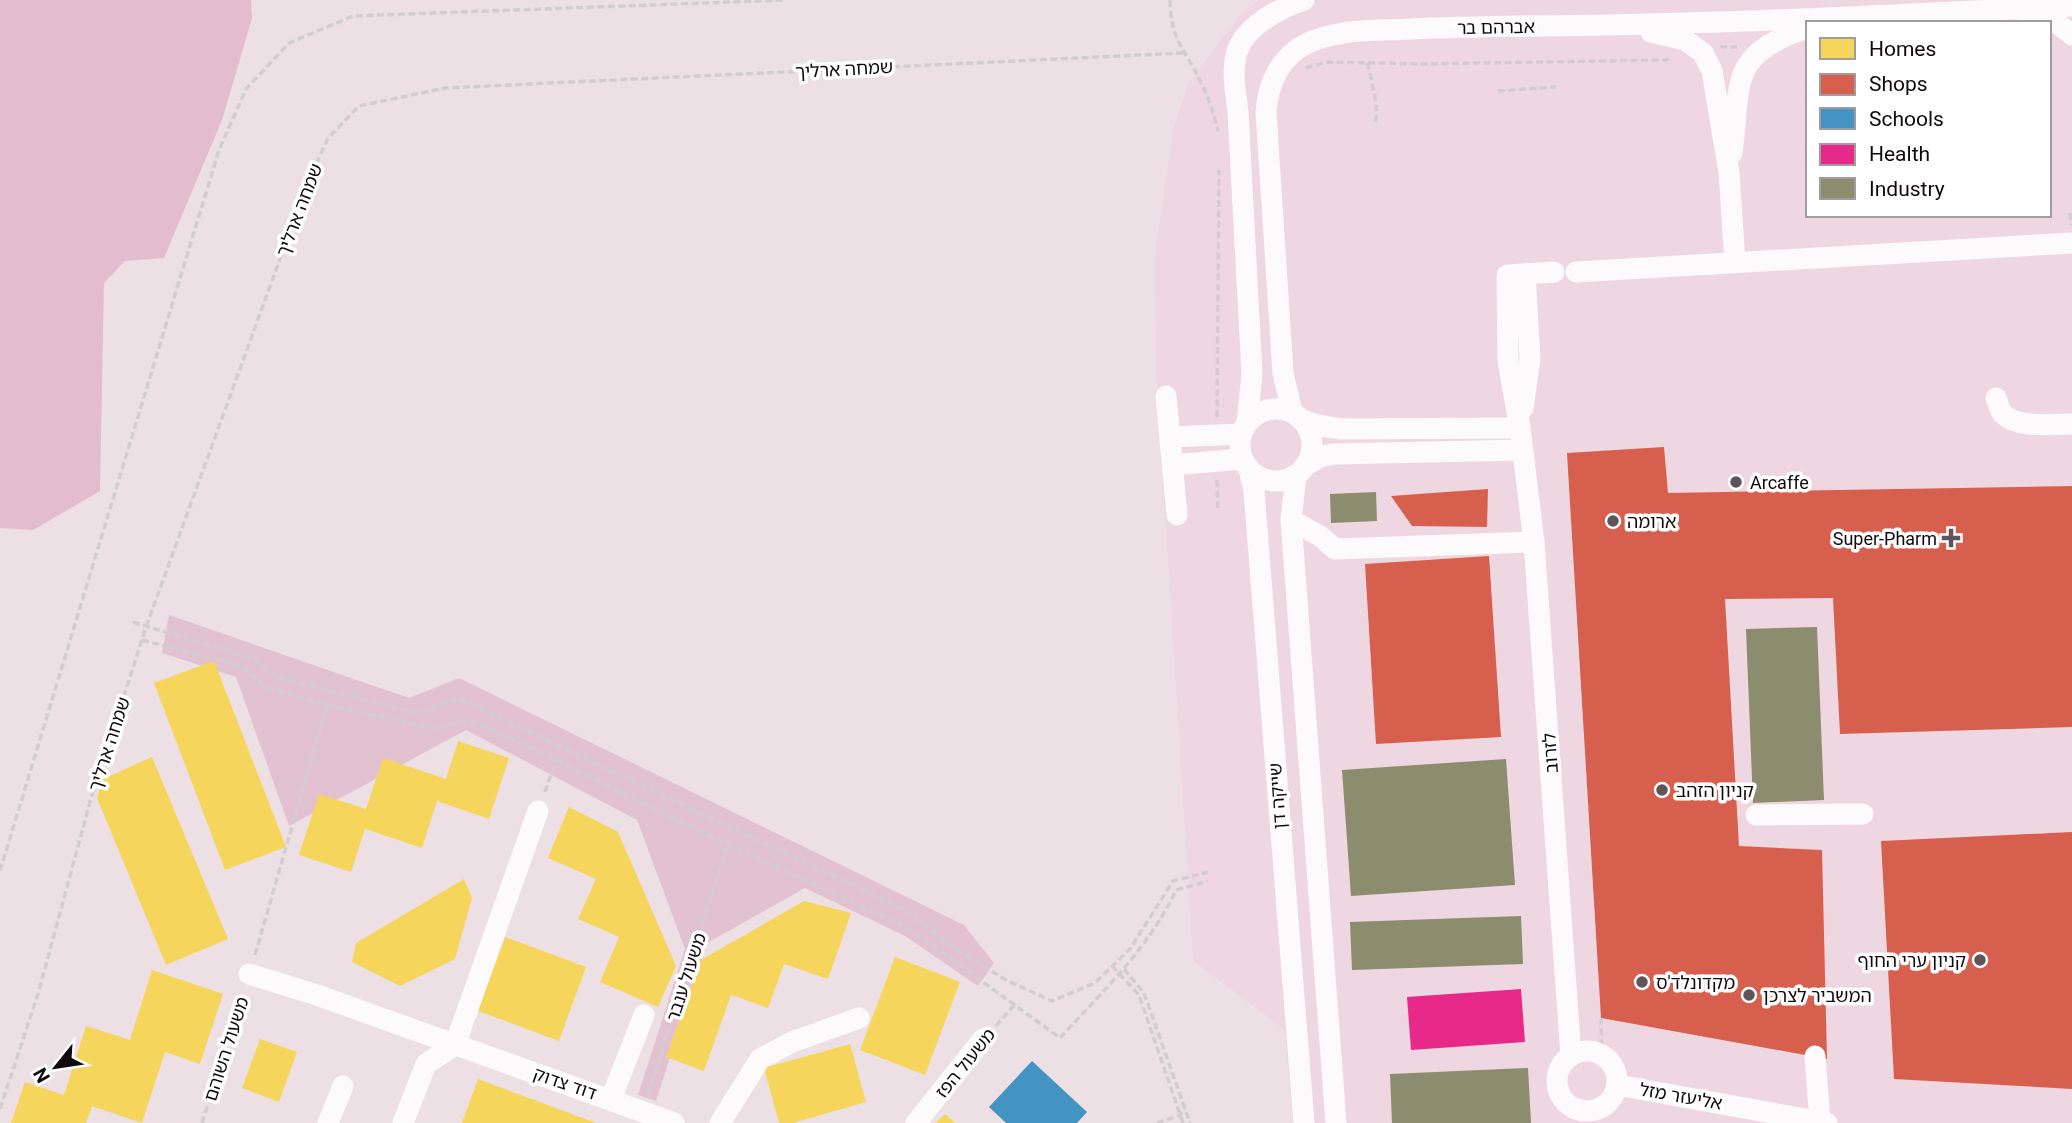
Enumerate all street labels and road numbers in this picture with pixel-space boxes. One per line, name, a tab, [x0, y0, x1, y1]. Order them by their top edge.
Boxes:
street label: אברהם בר	[1457, 16, 1535, 38]
street label: שמחה ארליך	[795, 56, 893, 82]
street label: שמחה ארליך	[272, 160, 326, 260]
street label: שמחה ארליך	[84, 694, 134, 794]
street label: לזרוב	[1538, 732, 1562, 774]
street label: שייקה דן	[1264, 762, 1290, 830]
street label: משעול ענבר	[662, 930, 710, 1024]
street label: משעול השוהם	[199, 994, 253, 1104]
street label: משעול הפז	[931, 1024, 999, 1102]
street label: דוד צדוק	[531, 1062, 600, 1104]
street label: אליעזר מזל	[1638, 1078, 1724, 1114]

